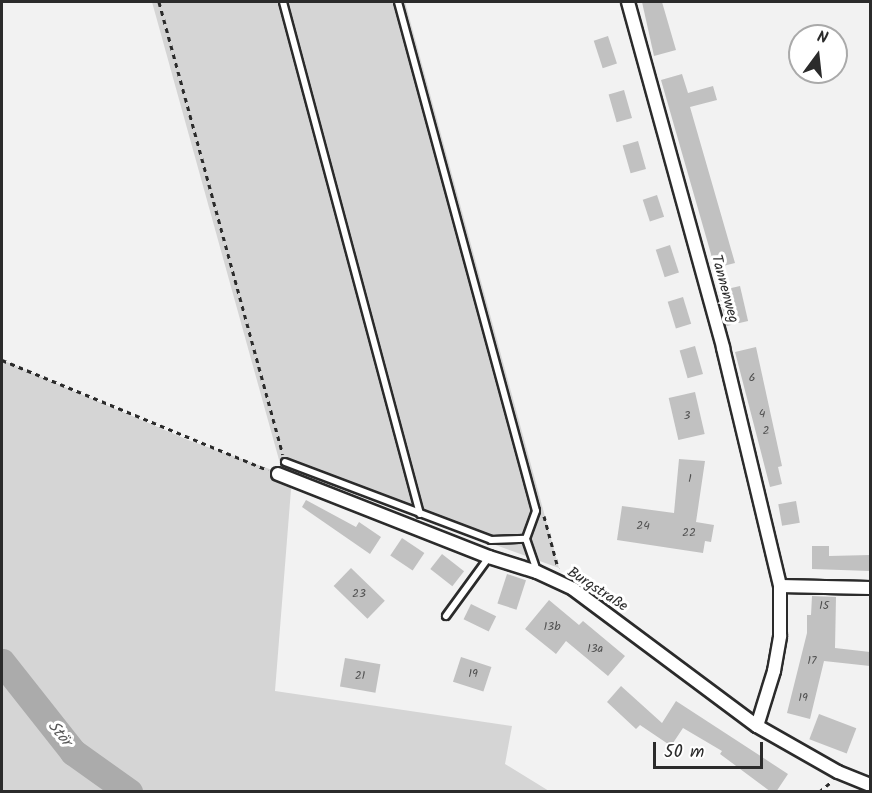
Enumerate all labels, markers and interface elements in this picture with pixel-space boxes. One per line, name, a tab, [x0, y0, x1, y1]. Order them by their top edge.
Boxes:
north arrow	[788, 24, 848, 84]
text: N	[814, 25, 830, 51]
street label: Tannenweg	[706, 253, 742, 325]
house number: 6	[749, 371, 755, 385]
house number: 4	[759, 407, 765, 421]
house number: 3	[684, 409, 690, 423]
house number: 2	[763, 424, 769, 438]
house number: 1	[688, 472, 692, 486]
house number: 24	[636, 519, 650, 533]
house number: 22	[682, 526, 696, 540]
street label: Burgstraße	[563, 564, 631, 616]
house number: 23	[352, 587, 366, 601]
house number: 15	[819, 599, 829, 613]
house number: 13b	[544, 620, 560, 634]
house number: 13a	[587, 642, 603, 656]
house number: 17	[807, 654, 817, 668]
house number: 19	[468, 667, 478, 681]
house number: 21	[355, 669, 365, 683]
house number: 19	[798, 691, 808, 705]
water label: Stör	[43, 717, 75, 751]
scale bar	[656, 730, 766, 768]
text: 50 m	[664, 738, 704, 767]

